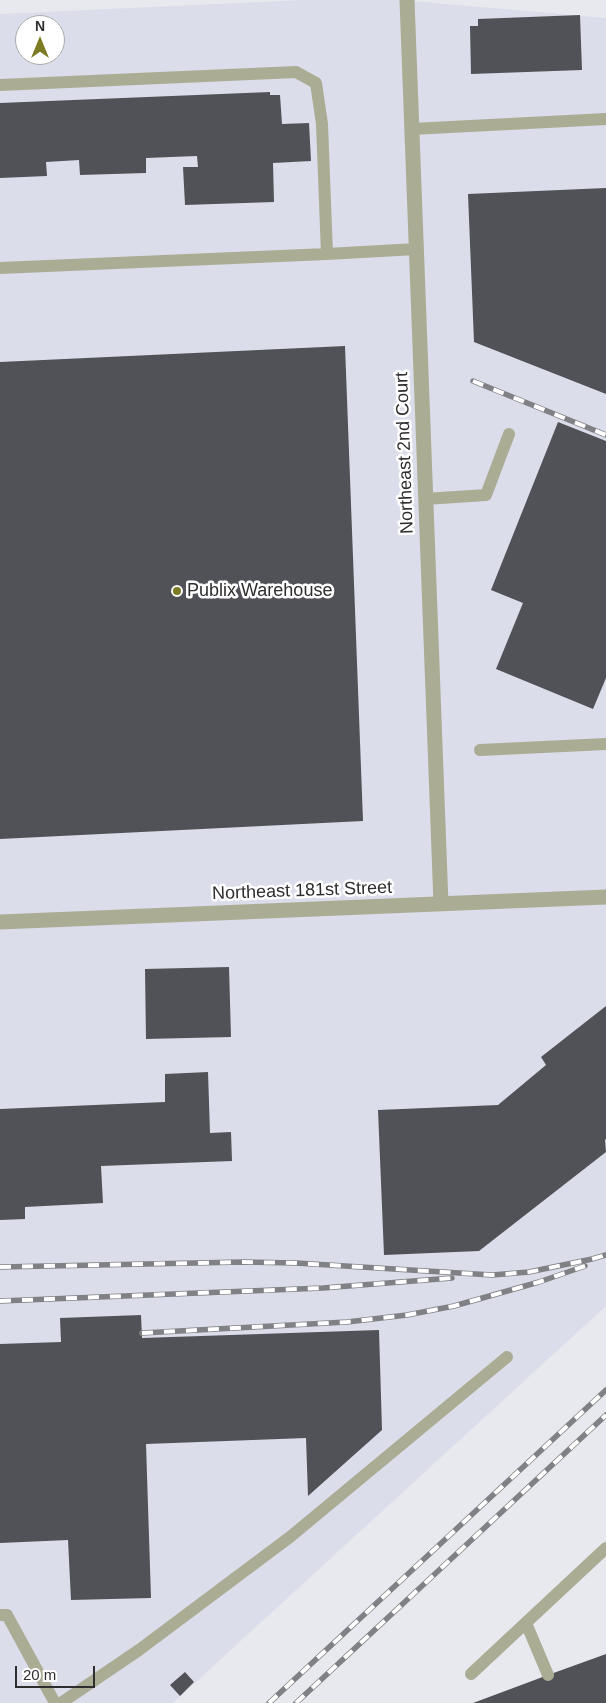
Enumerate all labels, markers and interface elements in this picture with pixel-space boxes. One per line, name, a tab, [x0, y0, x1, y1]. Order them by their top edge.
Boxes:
north arrow	[15, 15, 65, 65]
text: N	[35, 18, 45, 34]
street label: Northeast 2nd Court	[391, 372, 419, 534]
place label: Publix Warehouse	[187, 580, 332, 602]
marker: Publix Warehouse	[171, 585, 183, 597]
street label: Northeast 181st Street	[212, 877, 392, 905]
scale bar	[18, 1656, 98, 1688]
text: 20 m	[23, 1666, 56, 1683]

